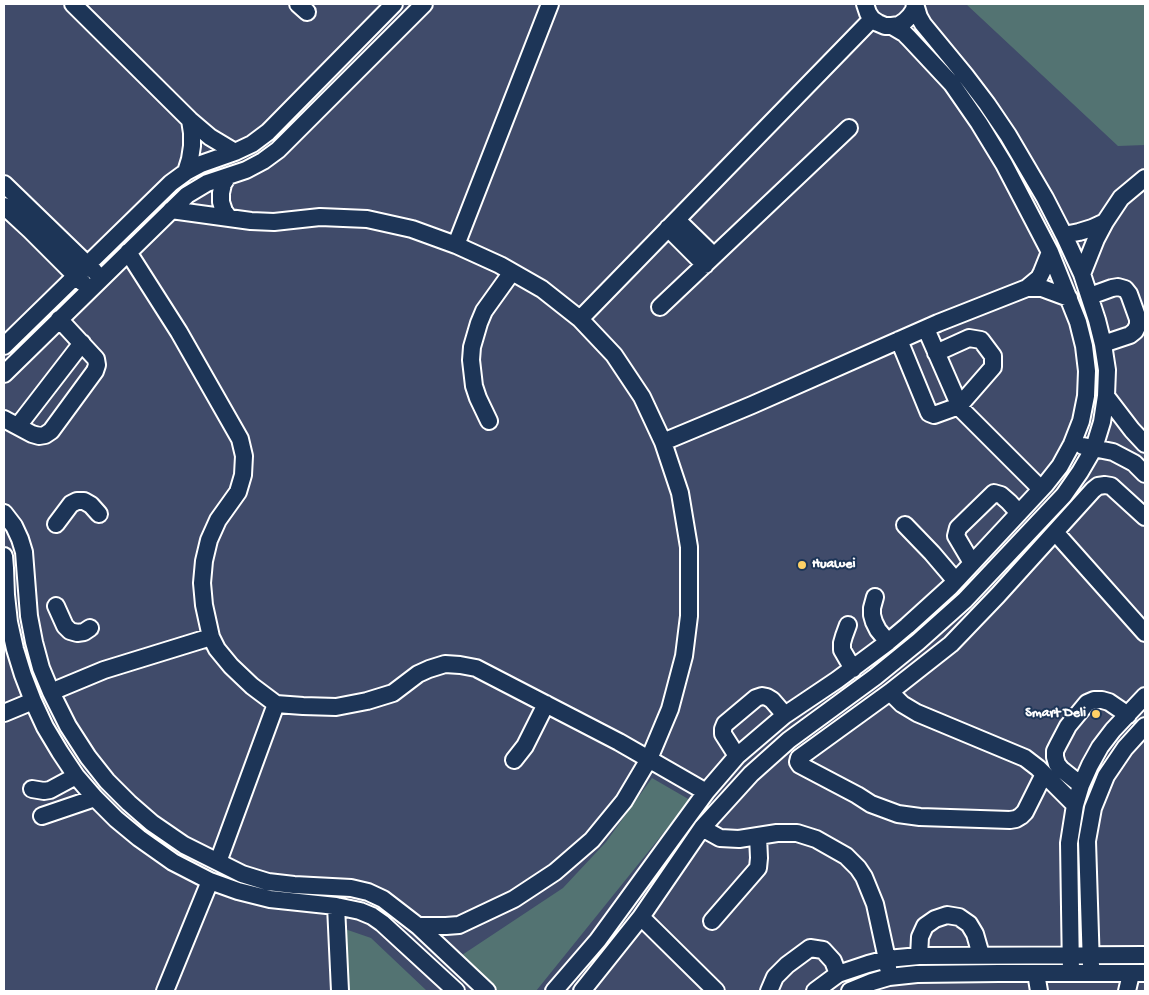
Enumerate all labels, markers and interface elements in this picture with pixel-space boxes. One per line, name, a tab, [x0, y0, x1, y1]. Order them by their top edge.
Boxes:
place label: Huawei	[812, 557, 855, 573]
marker: Huawei	[796, 559, 808, 571]
place label: Smart Deli	[1025, 706, 1086, 722]
marker: Smart Deli	[1090, 708, 1102, 720]

